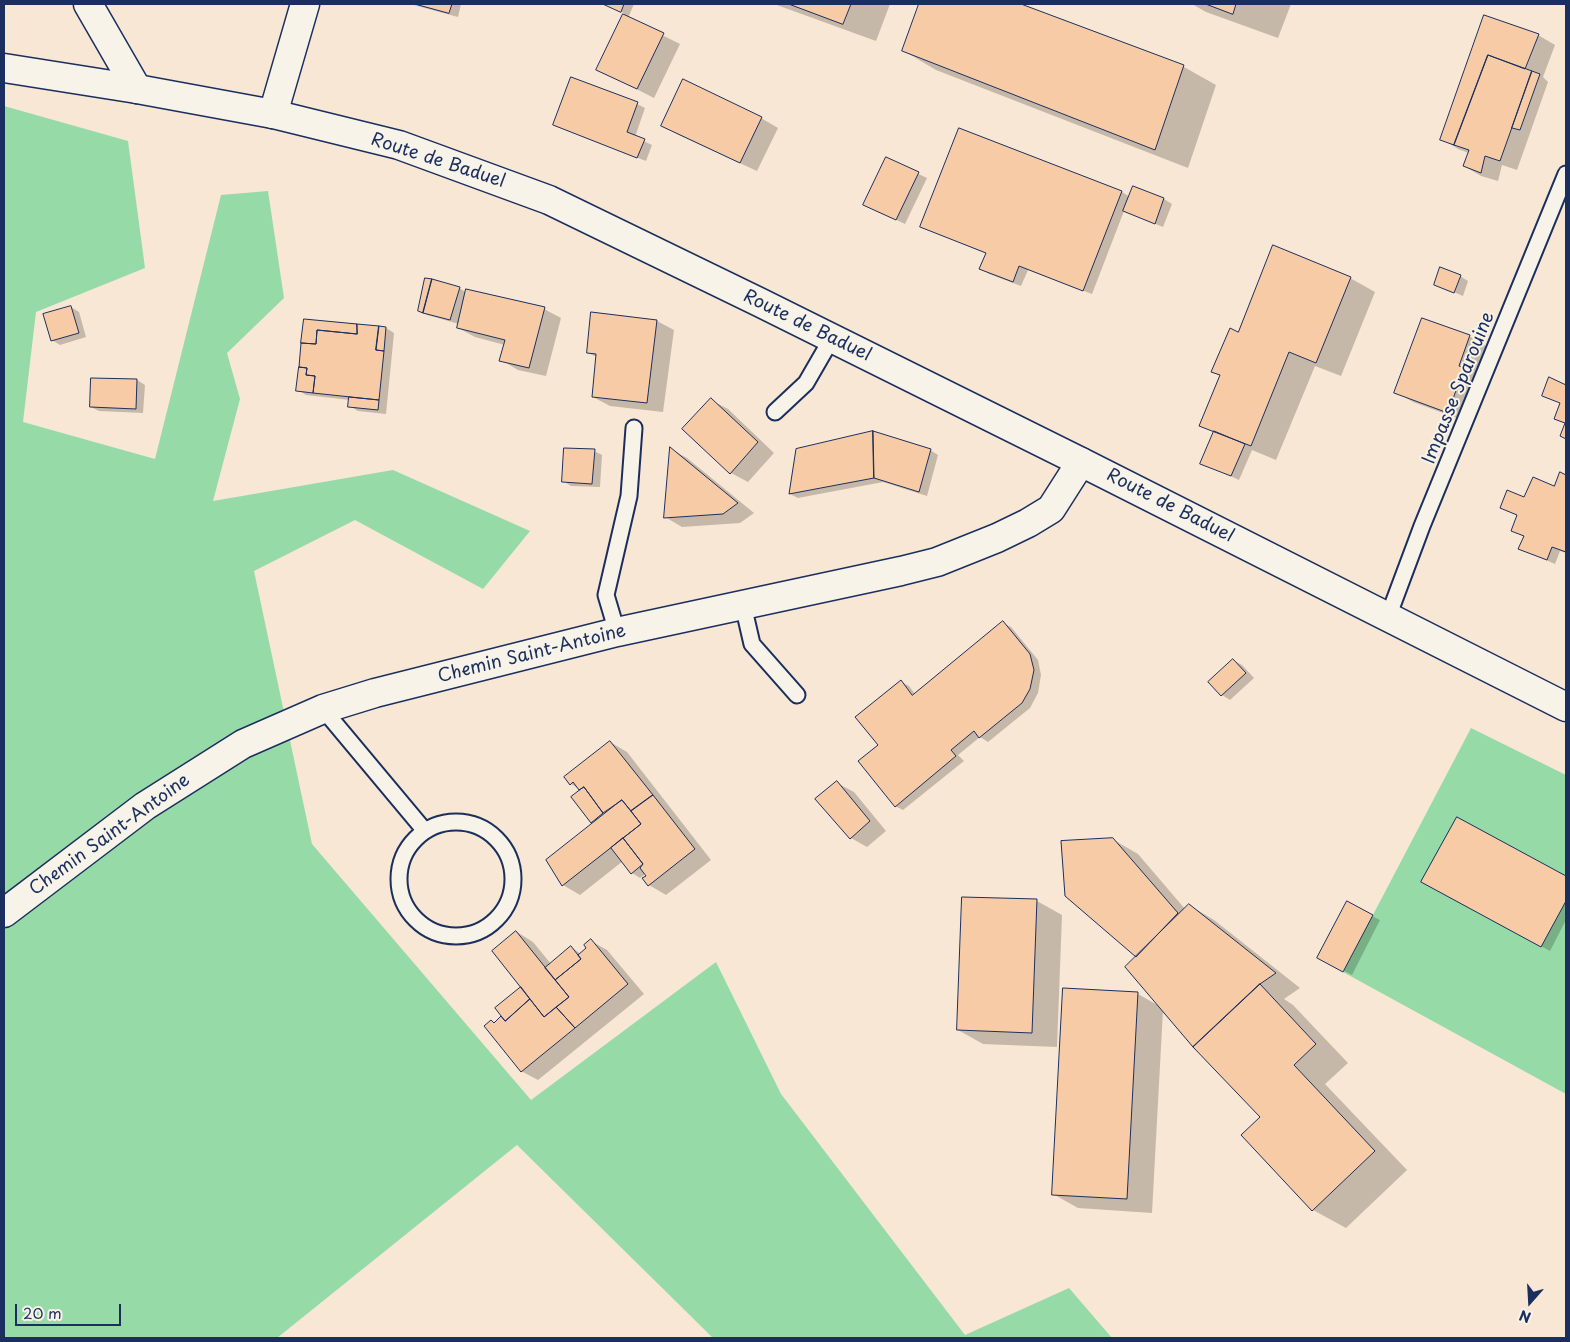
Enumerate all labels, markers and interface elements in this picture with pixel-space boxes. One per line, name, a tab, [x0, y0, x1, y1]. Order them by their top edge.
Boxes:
street label: Route de Baduel	[368, 129, 508, 193]
street label: Route de Baduel	[739, 286, 875, 366]
street label: Impasse Sparouine	[1419, 309, 1499, 467]
street label: Route de Baduel	[1103, 465, 1237, 547]
street label: Chemin Saint-Antoine	[436, 620, 628, 688]
street label: Chemin Saint-Antoine	[26, 769, 194, 901]
north arrow	[1505, 1277, 1555, 1327]
scale bar	[18, 1294, 124, 1326]
text: 20 m	[23, 1301, 62, 1324]
text: N	[1516, 1305, 1534, 1328]

